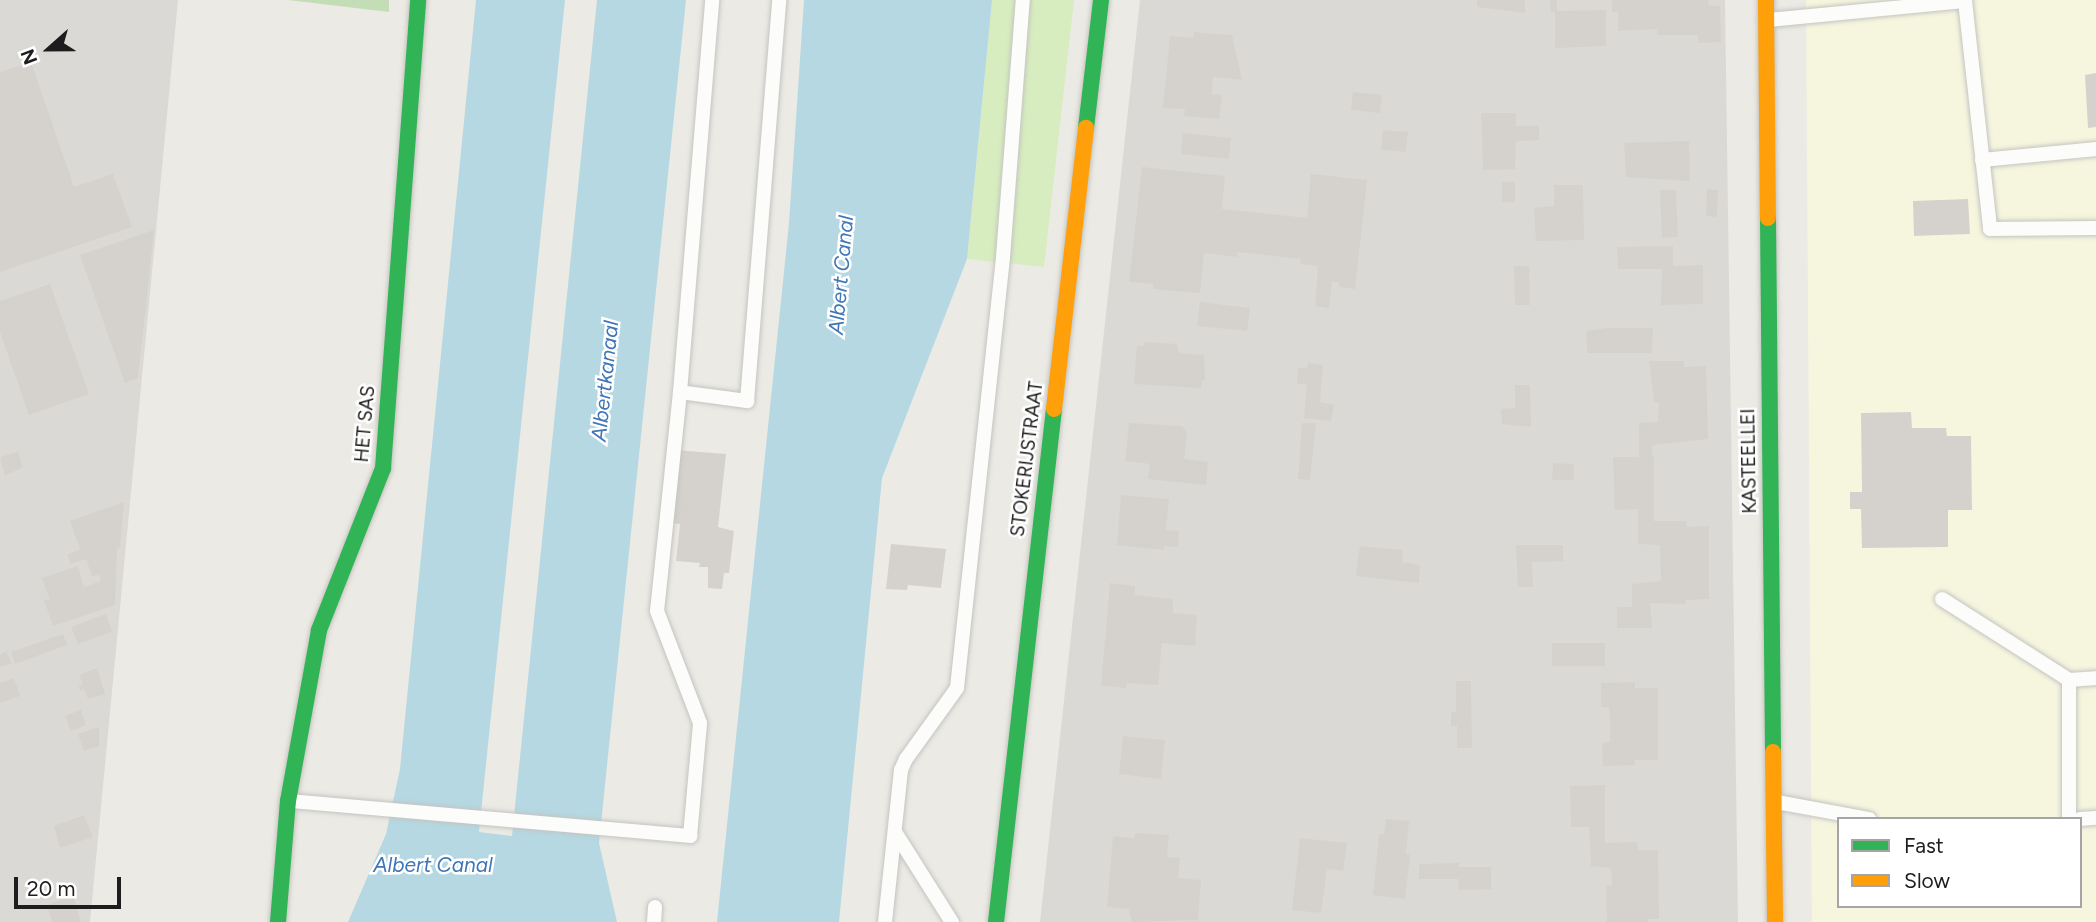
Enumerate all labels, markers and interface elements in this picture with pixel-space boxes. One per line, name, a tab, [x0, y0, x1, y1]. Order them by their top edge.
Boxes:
north arrow	[14, 14, 84, 84]
text: N	[16, 46, 42, 68]
water label: Albert Canal	[823, 214, 859, 336]
water label: Albertkanaal	[586, 319, 624, 443]
street label: STOKERIJSTRAAT	[1006, 380, 1048, 538]
street label: HET SAS	[350, 385, 380, 463]
street label: KASTEELLEI	[1737, 408, 1761, 514]
legend	[1837, 817, 2082, 908]
text: Fast	[1904, 833, 1944, 858]
water label: Albert Canal	[373, 852, 493, 878]
scale bar	[18, 862, 124, 906]
text: Slow	[1904, 868, 1950, 893]
text: 20 m	[27, 876, 75, 901]

